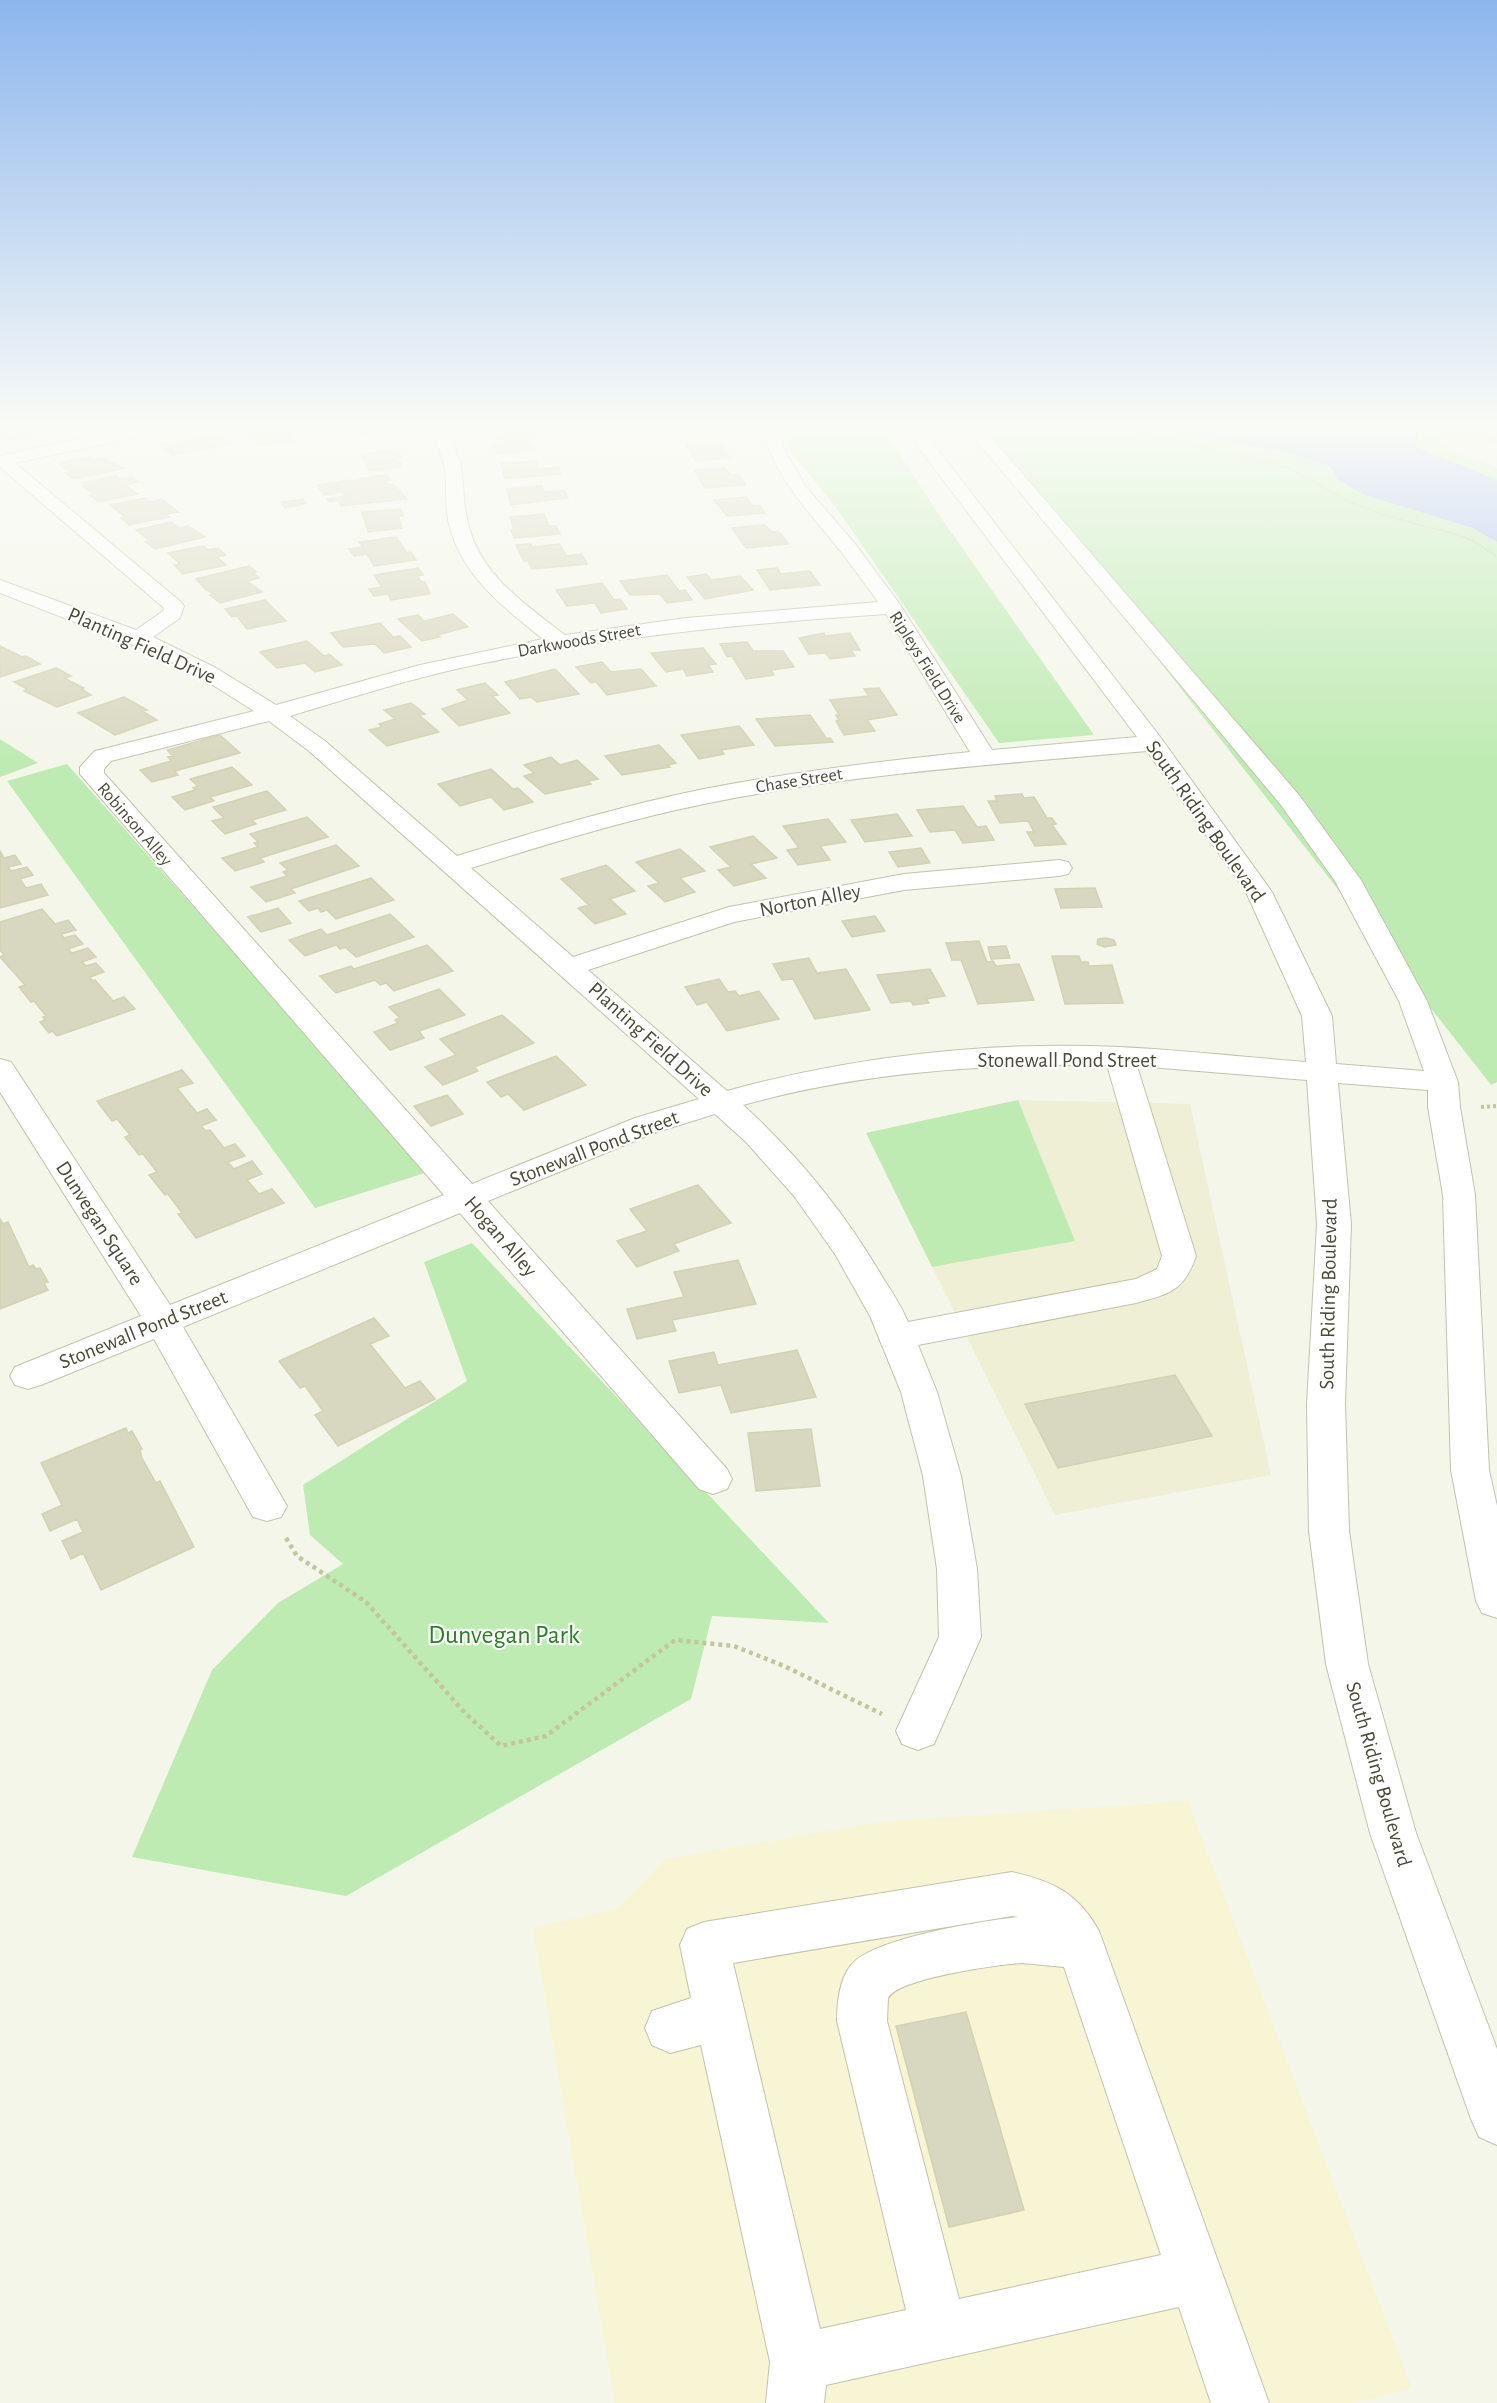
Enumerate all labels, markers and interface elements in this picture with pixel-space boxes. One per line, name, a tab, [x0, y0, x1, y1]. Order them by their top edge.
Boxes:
street label: Planting Field Drive	[65, 603, 219, 688]
street label: Ripleys Field Drive	[886, 608, 969, 727]
street label: Darkwoods Street	[516, 621, 642, 661]
street label: South Riding Boulevard	[1142, 737, 1269, 906]
street label: Chase Street	[755, 765, 844, 797]
street label: Robinson Alley	[93, 780, 175, 870]
street label: Norton Alley	[758, 880, 863, 921]
street label: Planting Field Drive	[584, 978, 717, 1101]
street label: Stonewall Pond Street	[977, 1050, 1157, 1071]
street label: Stonewall Pond Street	[507, 1106, 682, 1190]
street label: Dunvegan Square	[52, 1158, 147, 1289]
street label: Hogan Alley	[460, 1192, 541, 1281]
street label: South Riding Boulevard	[1316, 1198, 1341, 1390]
street label: Stonewall Pond Street	[56, 1286, 230, 1373]
park label: Dunvegan Park	[428, 1622, 580, 1648]
street label: South Riding Boulevard	[1342, 1679, 1415, 1869]

